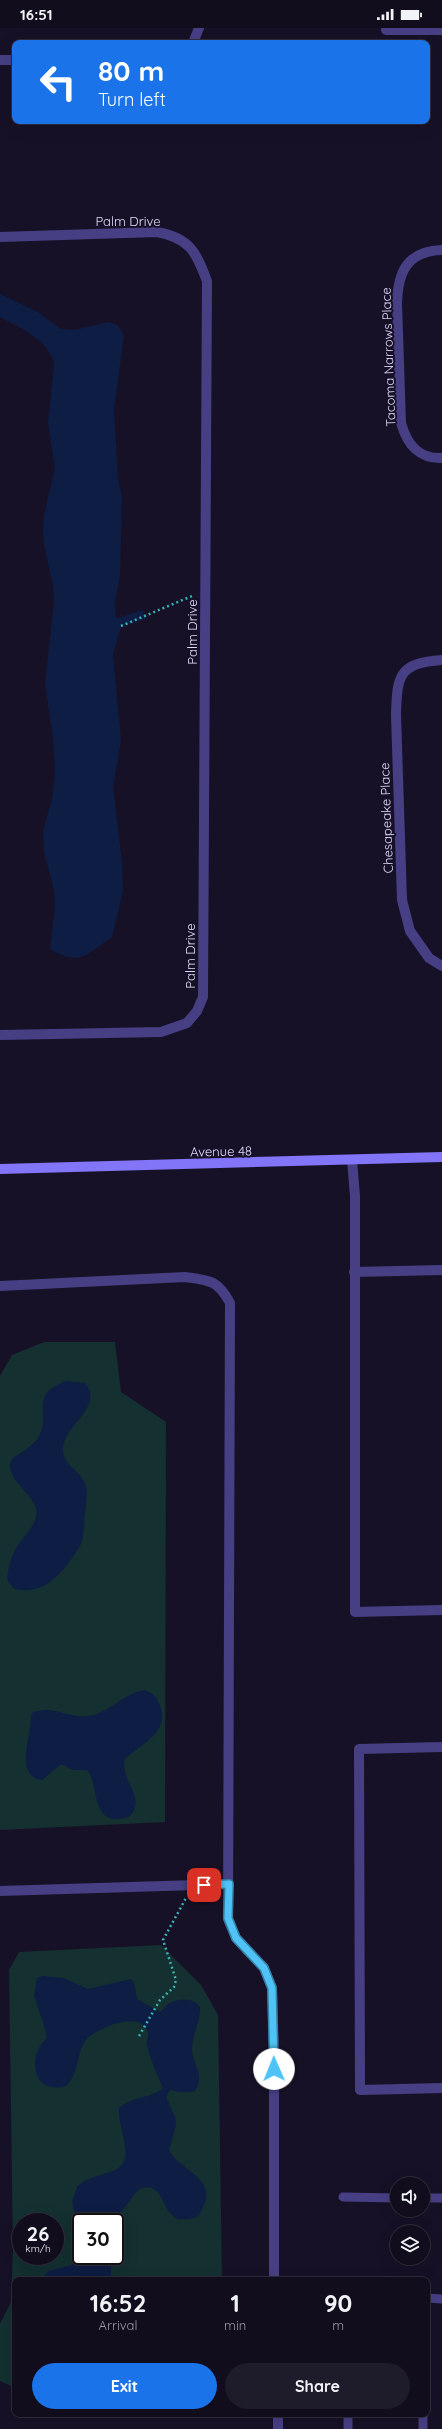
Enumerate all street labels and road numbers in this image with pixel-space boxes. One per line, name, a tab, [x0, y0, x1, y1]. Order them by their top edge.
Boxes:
street label: Palm Drive	[95, 213, 161, 229]
street label: Tacoma Narrows Place	[378, 287, 398, 427]
street label: Palm Drive	[184, 599, 200, 665]
street label: Chesapeake Place	[376, 762, 396, 874]
street label: Palm Drive	[182, 923, 198, 989]
street label: Avenue 48	[190, 1142, 252, 1160]

